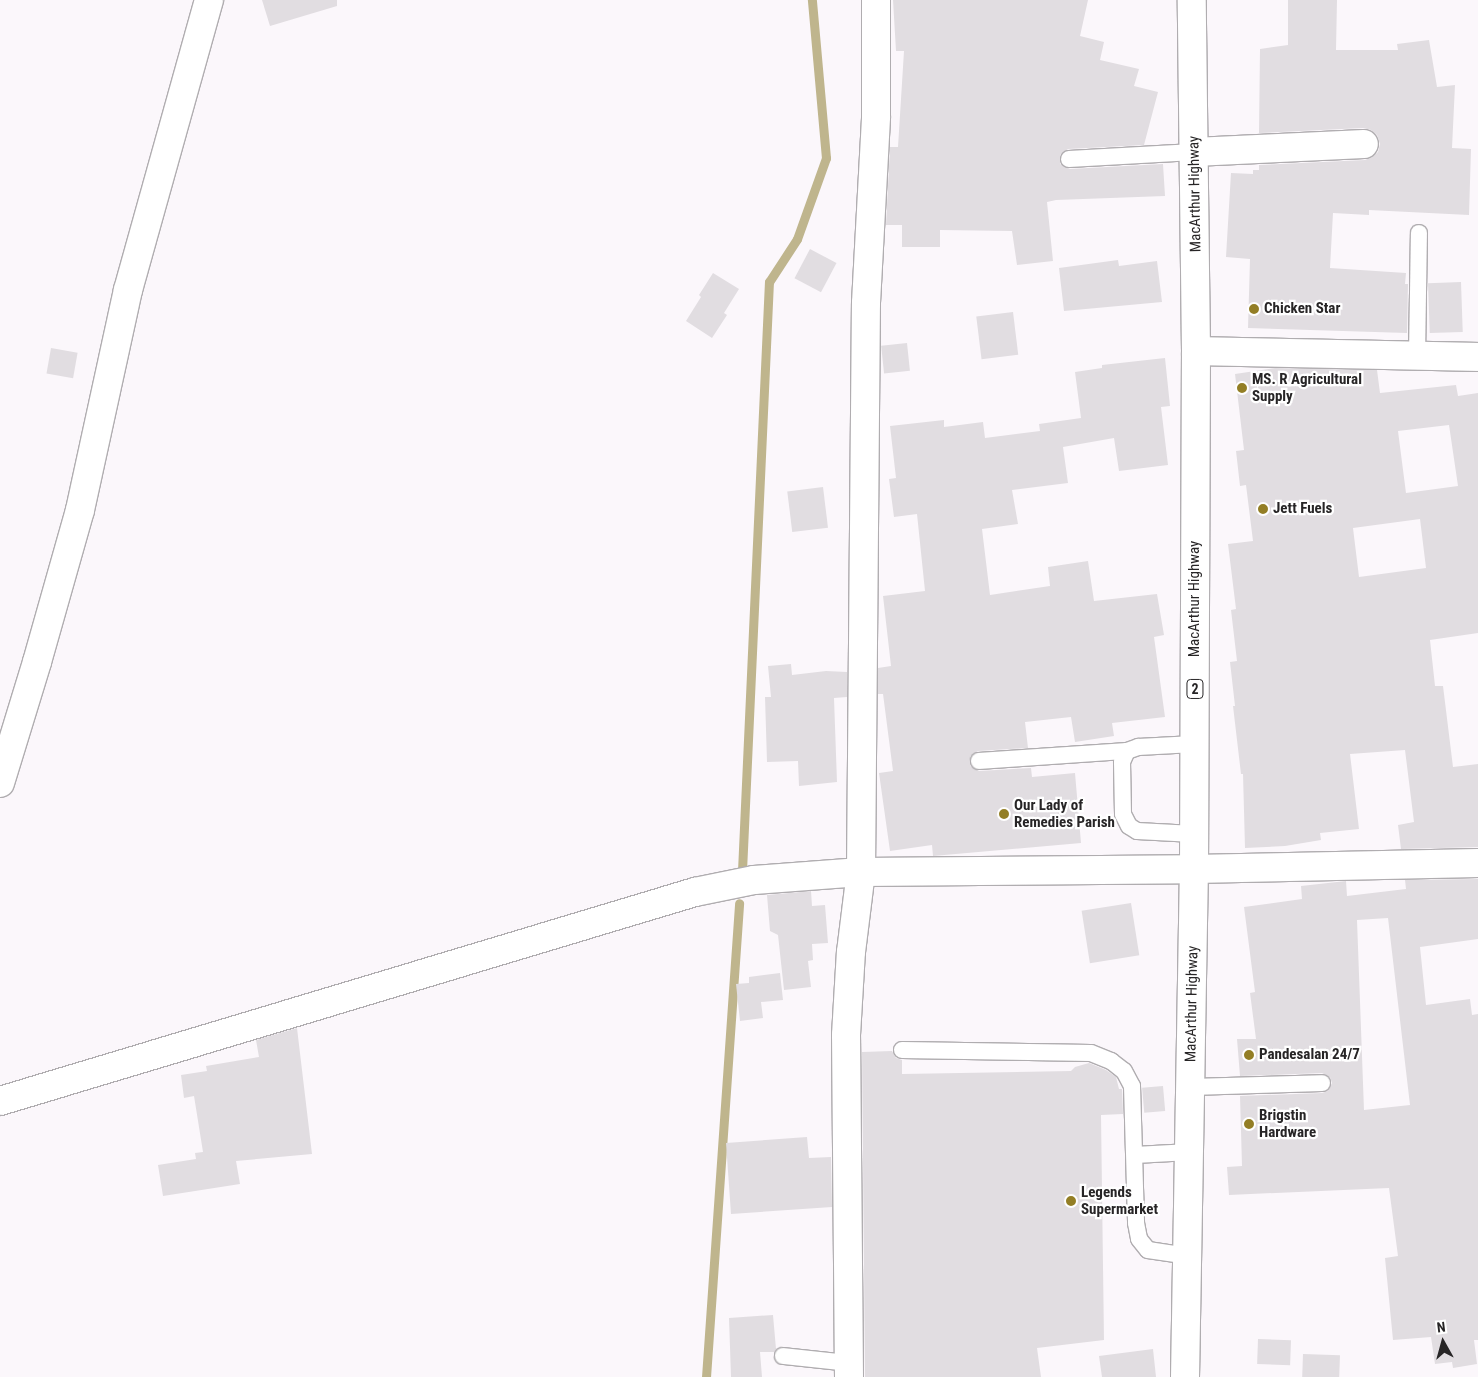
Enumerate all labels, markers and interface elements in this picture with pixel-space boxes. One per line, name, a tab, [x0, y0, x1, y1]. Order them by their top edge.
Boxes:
street label: MacArthur Highway	[1185, 136, 1205, 252]
place label: Chicken Star	[1264, 300, 1340, 318]
marker: Chicken Star	[1248, 303, 1260, 315]
place label: MS. R Agricultural Supply	[1252, 370, 1362, 405]
marker: MS. R Agricultural Supply	[1236, 382, 1248, 394]
place label: Jett Fuels	[1273, 500, 1332, 518]
marker: Jett Fuels	[1257, 503, 1269, 515]
street label: MacArthur Highway	[1186, 541, 1204, 657]
road number: 2	[1186, 678, 1204, 701]
place label: Our Lady of Remedies Parish	[1014, 796, 1115, 831]
marker: Our Lady of Remedies Parish	[998, 808, 1010, 820]
street label: MacArthur Highway	[1182, 946, 1202, 1062]
place label: Pandesalan 24/7	[1259, 1046, 1360, 1064]
marker: Pandesalan 24/7	[1243, 1049, 1255, 1061]
place label: Brigstin Hardware	[1259, 1106, 1316, 1141]
marker: Brigstin Hardware	[1243, 1118, 1255, 1130]
place label: Legends Supermarket	[1081, 1183, 1158, 1218]
marker: Legends Supermarket	[1065, 1195, 1077, 1207]
north arrow	[1418, 1317, 1468, 1367]
text: N	[1436, 1319, 1446, 1336]

